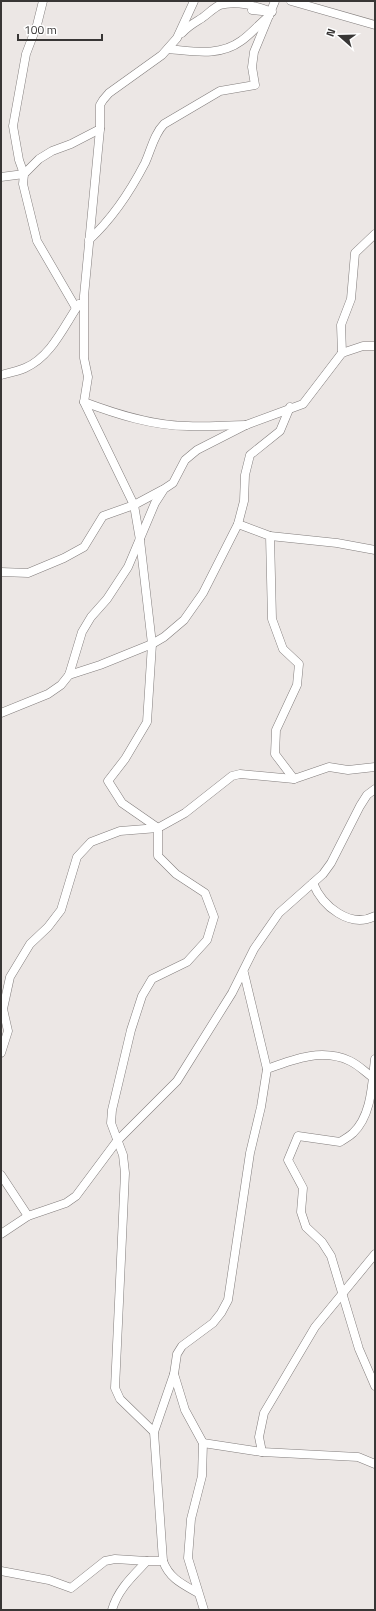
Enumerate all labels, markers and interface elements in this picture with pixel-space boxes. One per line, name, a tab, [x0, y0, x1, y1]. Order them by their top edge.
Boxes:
scale bar	[18, 16, 102, 42]
north arrow	[320, 16, 360, 56]
text: 100 m	[24, 20, 57, 39]
text: N	[322, 26, 339, 39]

